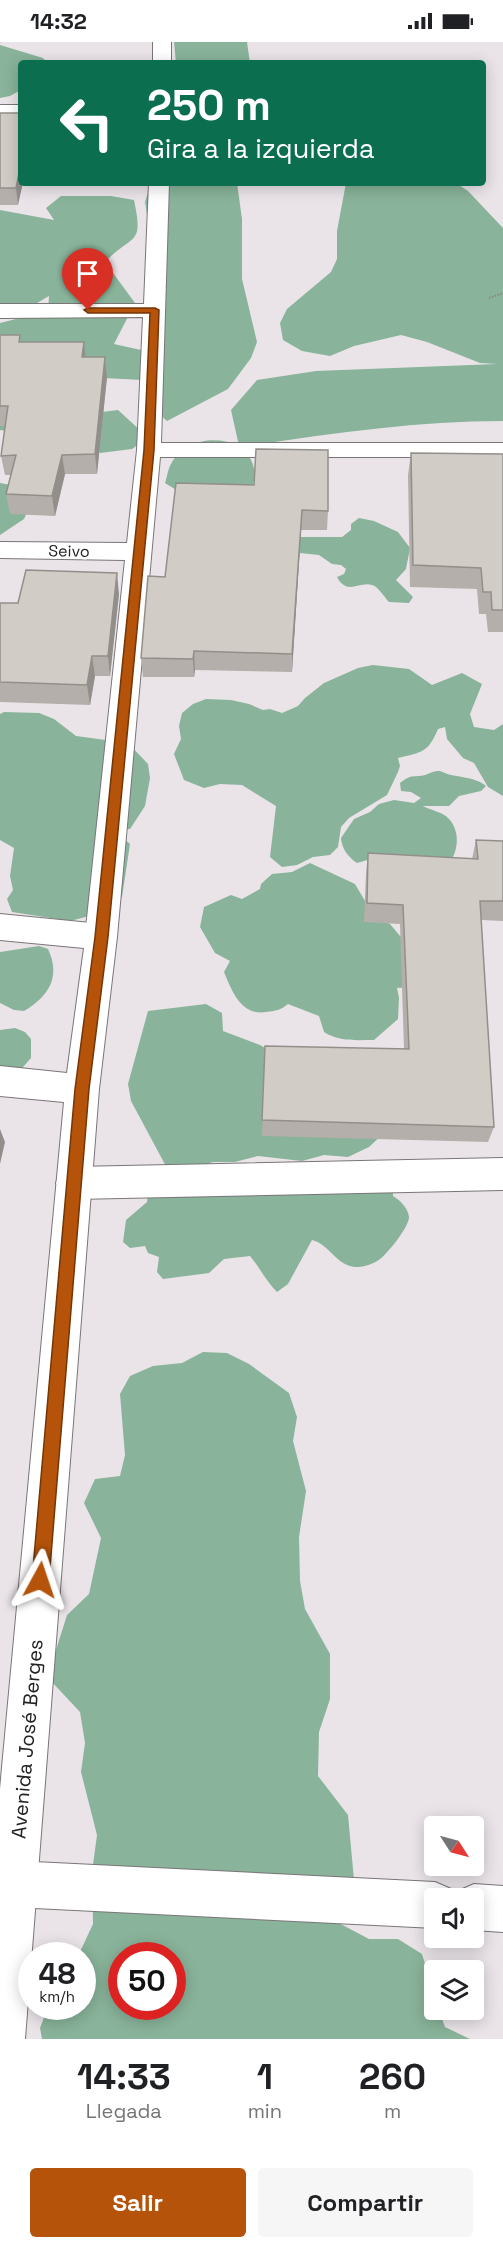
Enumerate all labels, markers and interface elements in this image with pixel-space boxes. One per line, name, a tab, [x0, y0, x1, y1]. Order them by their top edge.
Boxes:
text: 14:32	[30, 7, 87, 35]
text: 250 m	[147, 79, 271, 132]
icon: left	[48, 84, 126, 162]
text: Gira a la izquierda	[147, 131, 374, 166]
pin	[62, 248, 113, 310]
icon: arrive	[71, 257, 104, 290]
street label: Seivo	[48, 540, 90, 562]
position arrow	[8, 1548, 72, 1612]
street label: Avenida José Berges	[5, 1638, 49, 1840]
north arrow	[424, 1816, 484, 1876]
map controls	[424, 1816, 484, 2020]
button: sound	[424, 1888, 484, 1948]
speed limit sign: 50	[108, 1942, 186, 2020]
text: 48	[38, 1954, 76, 1993]
button: layers	[424, 1960, 484, 2020]
text: km/h	[39, 1987, 75, 2006]
text: 14:33	[77, 2054, 171, 2100]
text: 1	[257, 2054, 273, 2100]
text: 260	[359, 2054, 426, 2100]
text: Llegada	[86, 2098, 162, 2124]
text: min	[248, 2098, 282, 2124]
text: m	[384, 2098, 401, 2124]
button: Salir	[30, 2168, 246, 2237]
button: Compartir	[258, 2168, 473, 2237]

